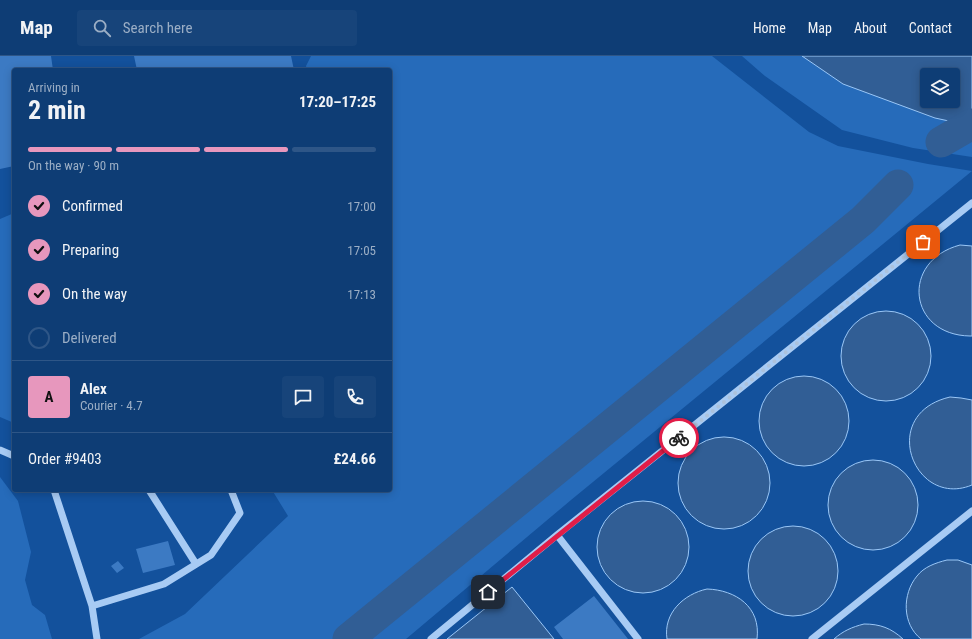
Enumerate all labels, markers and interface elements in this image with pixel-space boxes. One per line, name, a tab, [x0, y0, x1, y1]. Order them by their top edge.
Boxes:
search box	[77, 10, 357, 46]
text: Map	[20, 16, 53, 39]
icon: search	[91, 17, 113, 39]
text: Search here	[123, 19, 193, 37]
text: Home	[753, 20, 786, 36]
text: Map	[808, 20, 832, 36]
text: About	[854, 20, 887, 36]
text: Contact	[909, 20, 952, 36]
map controls	[920, 68, 960, 108]
button: layers	[920, 68, 960, 108]
text: Arriving in	[28, 80, 80, 95]
text: 17:20–17:25	[299, 93, 376, 111]
text: 2 min	[28, 95, 86, 125]
text: On the way · 90 m	[28, 158, 119, 173]
icon: check	[28, 195, 50, 217]
text: Confirmed	[62, 197, 123, 215]
text: 17:00	[347, 199, 376, 214]
pin	[906, 225, 940, 259]
icon: bag	[912, 231, 934, 253]
icon: check	[28, 239, 50, 261]
text: Preparing	[62, 241, 119, 259]
text: 17:05	[347, 243, 376, 258]
icon: check	[28, 283, 50, 305]
text: On the way	[62, 285, 127, 303]
text: 17:13	[347, 287, 376, 302]
text: Delivered	[62, 329, 117, 347]
button: chat	[282, 376, 324, 418]
button: phone	[334, 376, 376, 418]
text: Alex	[80, 380, 107, 398]
text: A	[45, 388, 53, 406]
text: Courier · 4.7	[80, 398, 143, 413]
courier	[659, 418, 699, 458]
icon: bike	[668, 427, 690, 449]
text: Order #9403	[28, 450, 102, 468]
text: £24.66	[333, 450, 376, 468]
pin	[471, 575, 505, 609]
icon: home	[477, 581, 499, 603]

